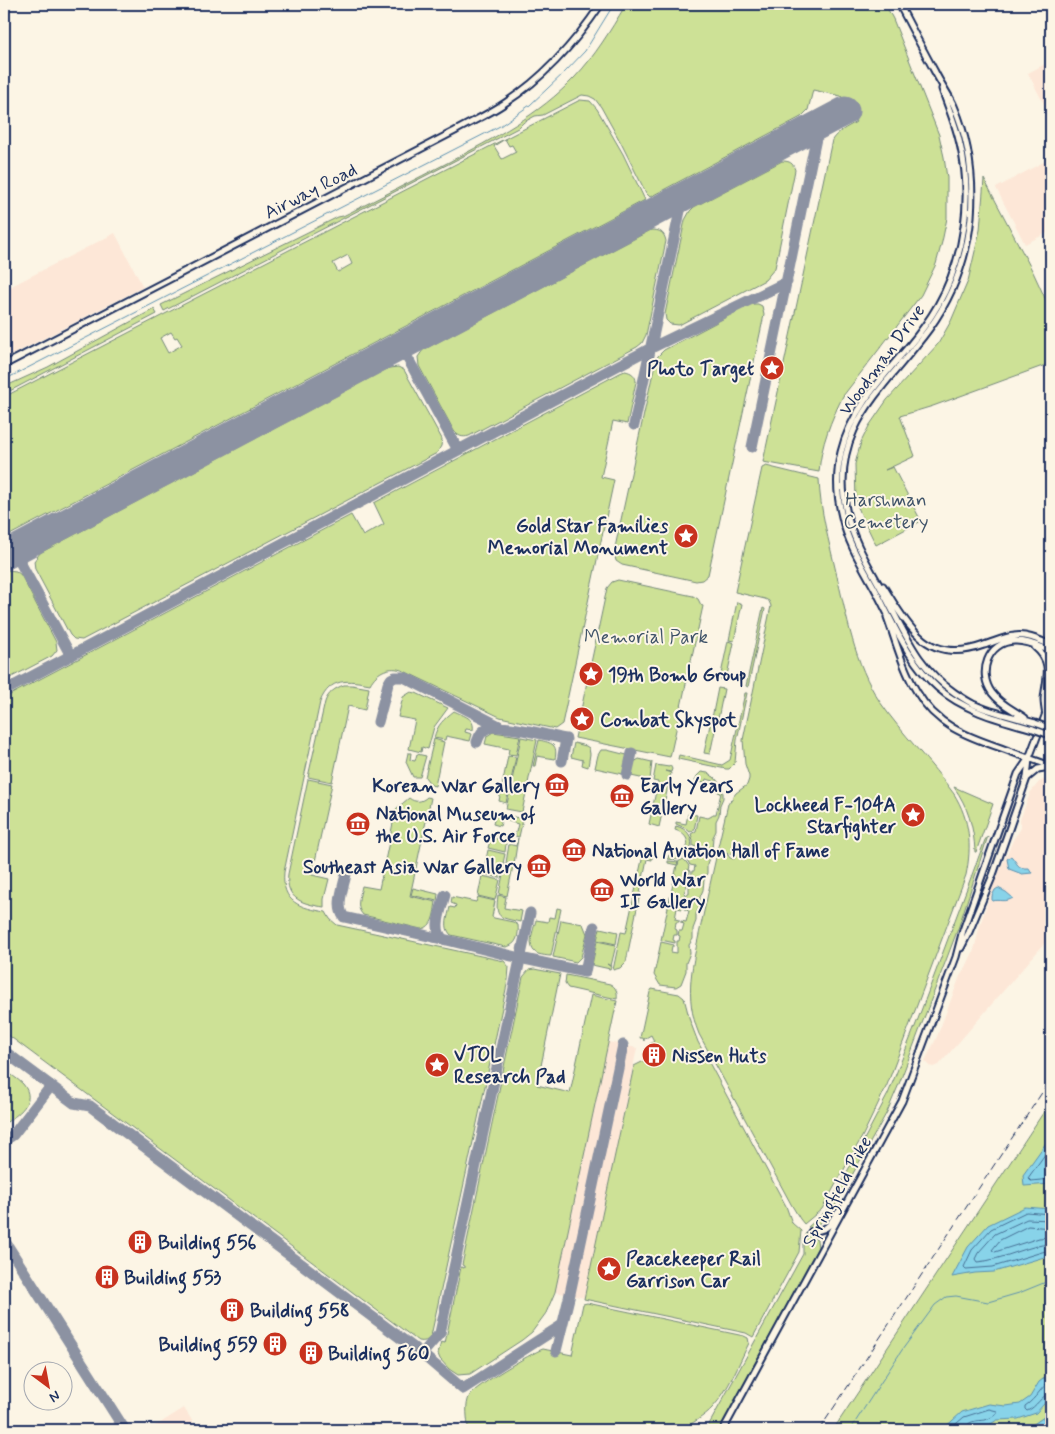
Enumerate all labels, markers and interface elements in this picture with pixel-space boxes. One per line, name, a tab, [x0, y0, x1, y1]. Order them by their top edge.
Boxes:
street label: Airway Road	[260, 157, 361, 225]
street label: Woodman Drive	[833, 299, 931, 421]
place icon: Photo Target	[759, 355, 785, 381]
place label: Photo Target	[647, 357, 754, 383]
park label: Harshman Cemetery	[844, 488, 928, 535]
place label: Gold Star Families Memorial Monument	[488, 514, 669, 561]
place icon: Gold Star Families Memorial Monument	[673, 523, 699, 549]
park label: Memorial Park	[584, 625, 708, 650]
place icon: 19th Bomb Group	[578, 661, 604, 687]
place label: 19th Bomb Group	[608, 663, 747, 688]
place icon: Combat Skyspot	[569, 706, 595, 732]
place label: Combat Skyspot	[600, 708, 738, 734]
museum icon: Korean War Gallery	[544, 772, 570, 798]
place label: Korean War Gallery	[372, 774, 540, 800]
place label: Early Years Gallery	[640, 774, 734, 821]
museum icon: Early Years Gallery	[609, 783, 635, 809]
place label: Lockheed F-104A Starfighter	[754, 793, 896, 841]
place label: National Museum of the U.S. Air Force	[375, 802, 536, 849]
place icon: Lockheed F-104A Starfighter	[900, 802, 926, 828]
museum icon: National Museum of the U.S. Air Force	[345, 811, 371, 837]
museum icon: National Aviation Hall of Fame	[561, 837, 587, 863]
place label: National Aviation Hall of Fame	[592, 839, 829, 864]
museum icon: Southeast Asia War Gallery	[526, 853, 552, 879]
place label: Southeast Asia War Gallery	[303, 855, 522, 881]
place label: World War II Gallery	[619, 868, 706, 915]
museum icon: World War II Gallery	[589, 877, 615, 903]
building icon: Nissen Huts	[641, 1042, 667, 1068]
place label: VTOL Research Pad	[454, 1043, 566, 1090]
place label: Nissen Huts	[672, 1044, 767, 1069]
place icon: VTOL Research Pad	[424, 1052, 450, 1078]
street label: Springfield Pike	[796, 1132, 881, 1253]
building icon: Building 556	[127, 1229, 153, 1255]
place label: Building 556	[158, 1231, 257, 1259]
place label: Peacekeeper Rail Garrison Car	[626, 1247, 761, 1294]
place icon: Peacekeeper Rail Garrison Car	[596, 1256, 622, 1282]
building icon: Building 553	[94, 1264, 120, 1290]
place label: Building 553	[124, 1266, 222, 1294]
building icon: Building 558	[219, 1297, 245, 1323]
place label: Building 558	[250, 1299, 350, 1327]
building icon: Building 559	[262, 1331, 288, 1357]
place label: Building 559	[158, 1333, 258, 1361]
building icon: Building 560	[298, 1340, 324, 1366]
place label: Building 560	[328, 1342, 429, 1370]
north arrow	[22, 1362, 72, 1412]
text: N	[46, 1386, 63, 1406]

